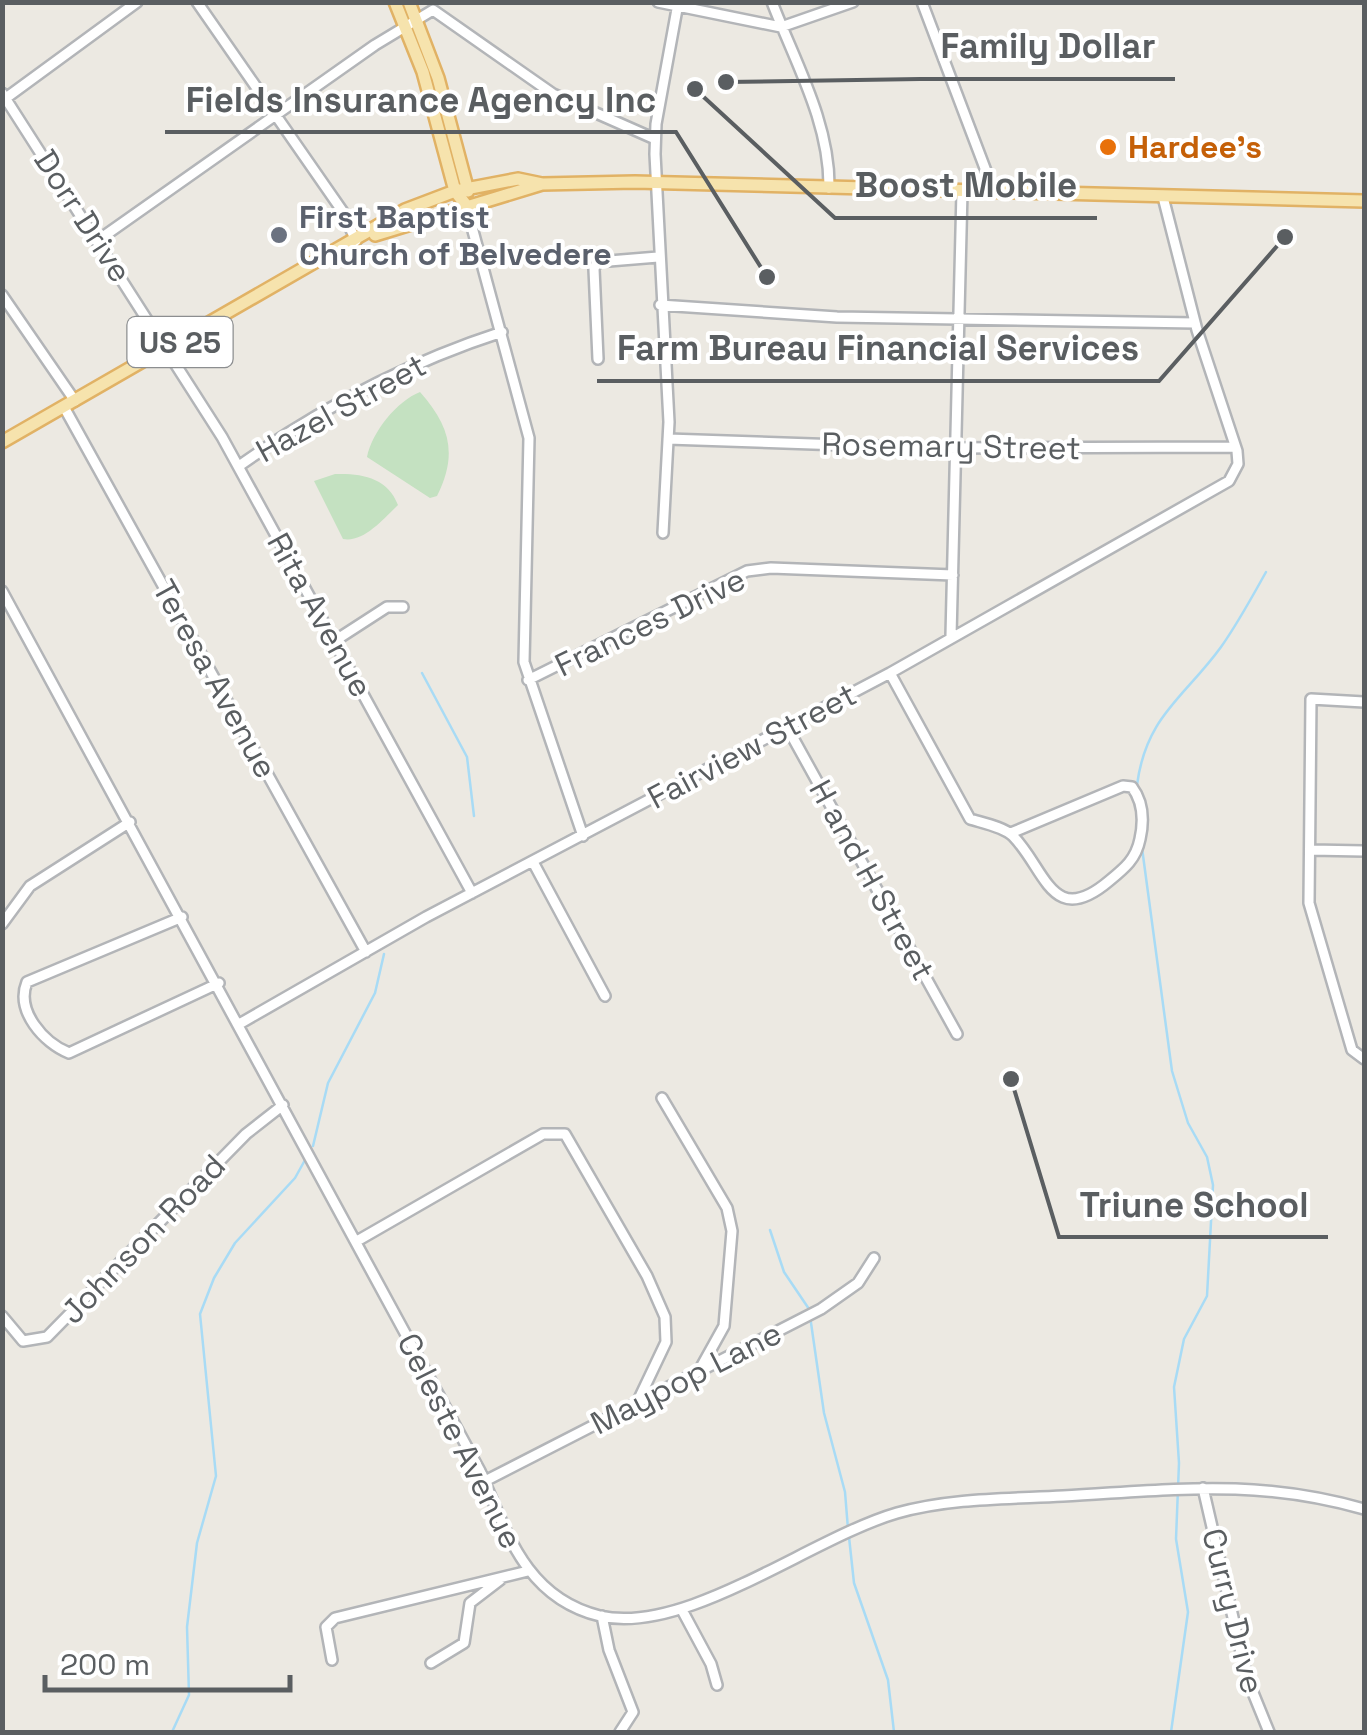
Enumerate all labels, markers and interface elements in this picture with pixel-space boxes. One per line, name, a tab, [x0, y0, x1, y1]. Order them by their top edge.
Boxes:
callout: Family Dollar	[920, 14, 1175, 79]
text: Family Dollar	[940, 24, 1156, 68]
callout: Fields Insurance Agency Inc	[165, 67, 676, 132]
text: Fields Insurance Agency Inc	[186, 78, 656, 122]
place label: Hardee's	[1128, 127, 1262, 167]
marker: Hardee's	[1097, 136, 1119, 158]
street label: Dorr Drive	[25, 142, 141, 290]
callout: Boost Mobile	[835, 153, 1097, 218]
text: Boost Mobile	[855, 163, 1077, 207]
place label: First Baptist Church of Belvedere	[299, 197, 612, 274]
marker: First Baptist Church of Belvedere	[268, 224, 290, 246]
callout: Farm Bureau Financial Services	[597, 316, 1159, 381]
road number: US 25	[128, 317, 232, 367]
text: Farm Bureau Financial Services	[617, 326, 1139, 370]
street label: Hazel Street	[249, 345, 433, 471]
street label: Rosemary Street	[821, 424, 1081, 468]
street label: Rita Avenue	[258, 526, 382, 704]
street label: Frances Drive	[548, 559, 752, 685]
street label: Teresa Avenue	[144, 573, 286, 785]
street label: Fairview Street	[641, 674, 863, 818]
street label: H and H Street	[800, 773, 944, 987]
street label: Johnson Road	[52, 1146, 234, 1332]
callout: Triune School	[1059, 1172, 1328, 1237]
text: Triune School	[1079, 1183, 1309, 1227]
street label: Maypop Lane	[584, 1313, 788, 1443]
street label: Celeste Avenue	[388, 1326, 532, 1556]
street label: Curry Drive	[1193, 1524, 1273, 1698]
scale bar	[45, 1630, 290, 1692]
text: 200 m	[60, 1645, 150, 1684]

